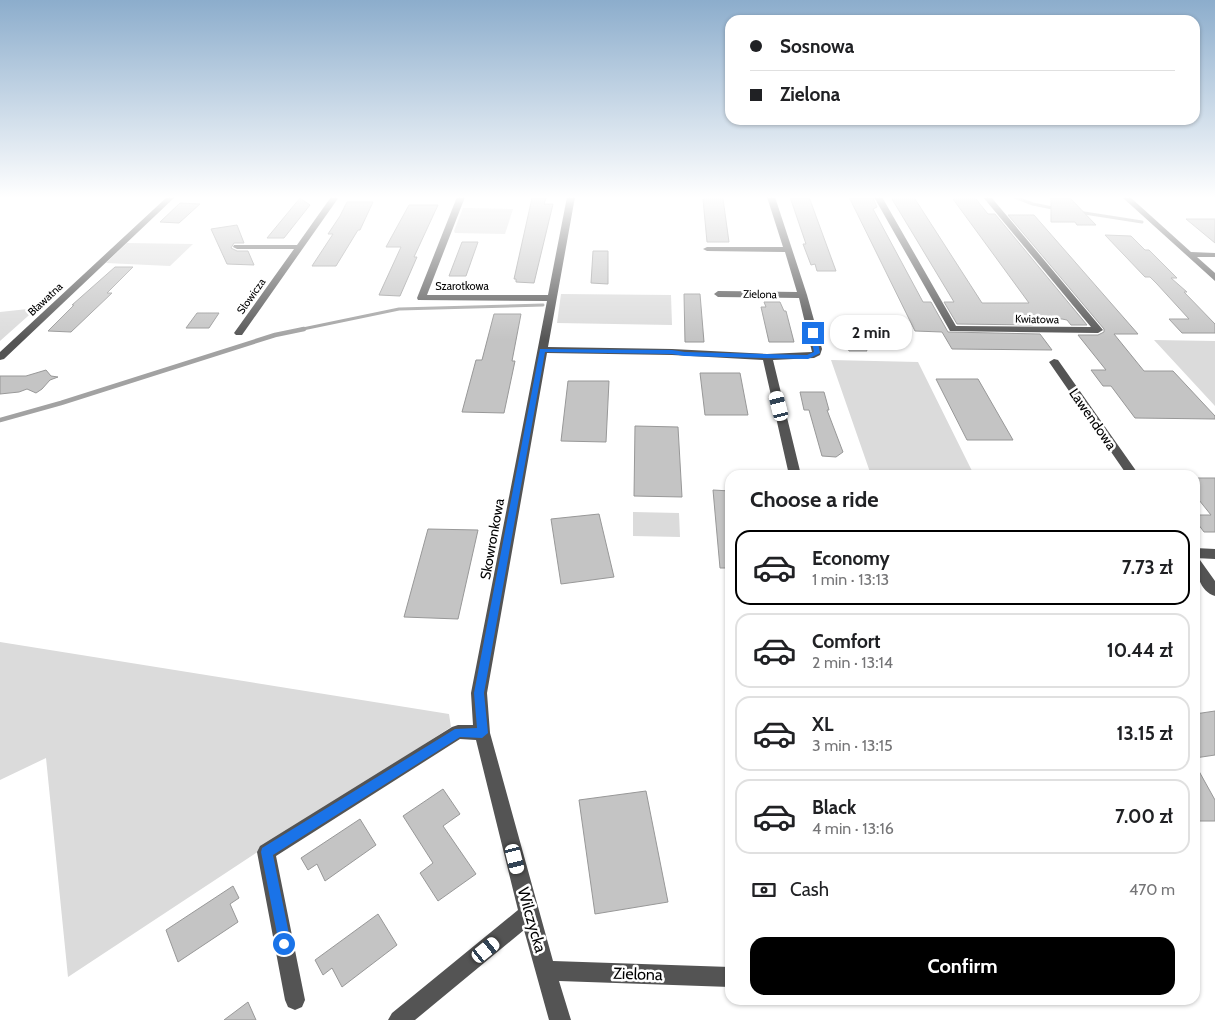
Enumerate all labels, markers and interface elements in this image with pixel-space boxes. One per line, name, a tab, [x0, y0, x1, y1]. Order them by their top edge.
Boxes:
text: Sosnowa	[780, 35, 854, 58]
text: Zielona	[780, 83, 840, 106]
street label: Słowicza	[234, 275, 269, 317]
street label: Bławatna	[25, 279, 66, 319]
street label: Szarotkowa	[435, 279, 490, 293]
street label: Zielona	[743, 287, 778, 301]
street label: Kwiatowa	[1015, 312, 1060, 326]
callout: 2 min	[830, 316, 913, 350]
route end	[802, 322, 824, 344]
text: 2 min	[852, 323, 890, 342]
street label: Lawendowa	[1065, 385, 1121, 453]
car	[768, 390, 789, 422]
text: Choose a ride	[750, 486, 879, 513]
street label: Skowronkowa	[476, 497, 508, 581]
icon: car	[752, 545, 797, 590]
text: Economy	[812, 547, 890, 570]
text: 7.73 zł	[1122, 556, 1173, 579]
text: 1 min · 13:13	[812, 570, 889, 589]
icon: car	[752, 628, 797, 673]
text: Comfort	[812, 630, 881, 653]
text: 10.44 zł	[1107, 639, 1173, 662]
text: 2 min · 13:14	[812, 653, 893, 672]
icon: car	[752, 711, 797, 756]
text: XL	[812, 713, 833, 736]
text: 13.15 zł	[1117, 722, 1173, 745]
text: 3 min · 13:15	[812, 736, 893, 755]
icon: car	[752, 794, 797, 839]
text: Black	[812, 796, 856, 819]
text: 7.00 zł	[1115, 805, 1173, 828]
text: 4 min · 13:16	[812, 819, 894, 838]
car	[504, 843, 525, 875]
icon: cash	[750, 876, 778, 904]
text: Cash	[790, 878, 829, 901]
text: 470 m	[1129, 880, 1175, 899]
street label: Wilczycka	[514, 885, 550, 955]
route start	[273, 933, 295, 955]
car	[469, 935, 502, 965]
button: Confirm	[750, 937, 1175, 995]
street label: Zielona	[613, 964, 663, 984]

